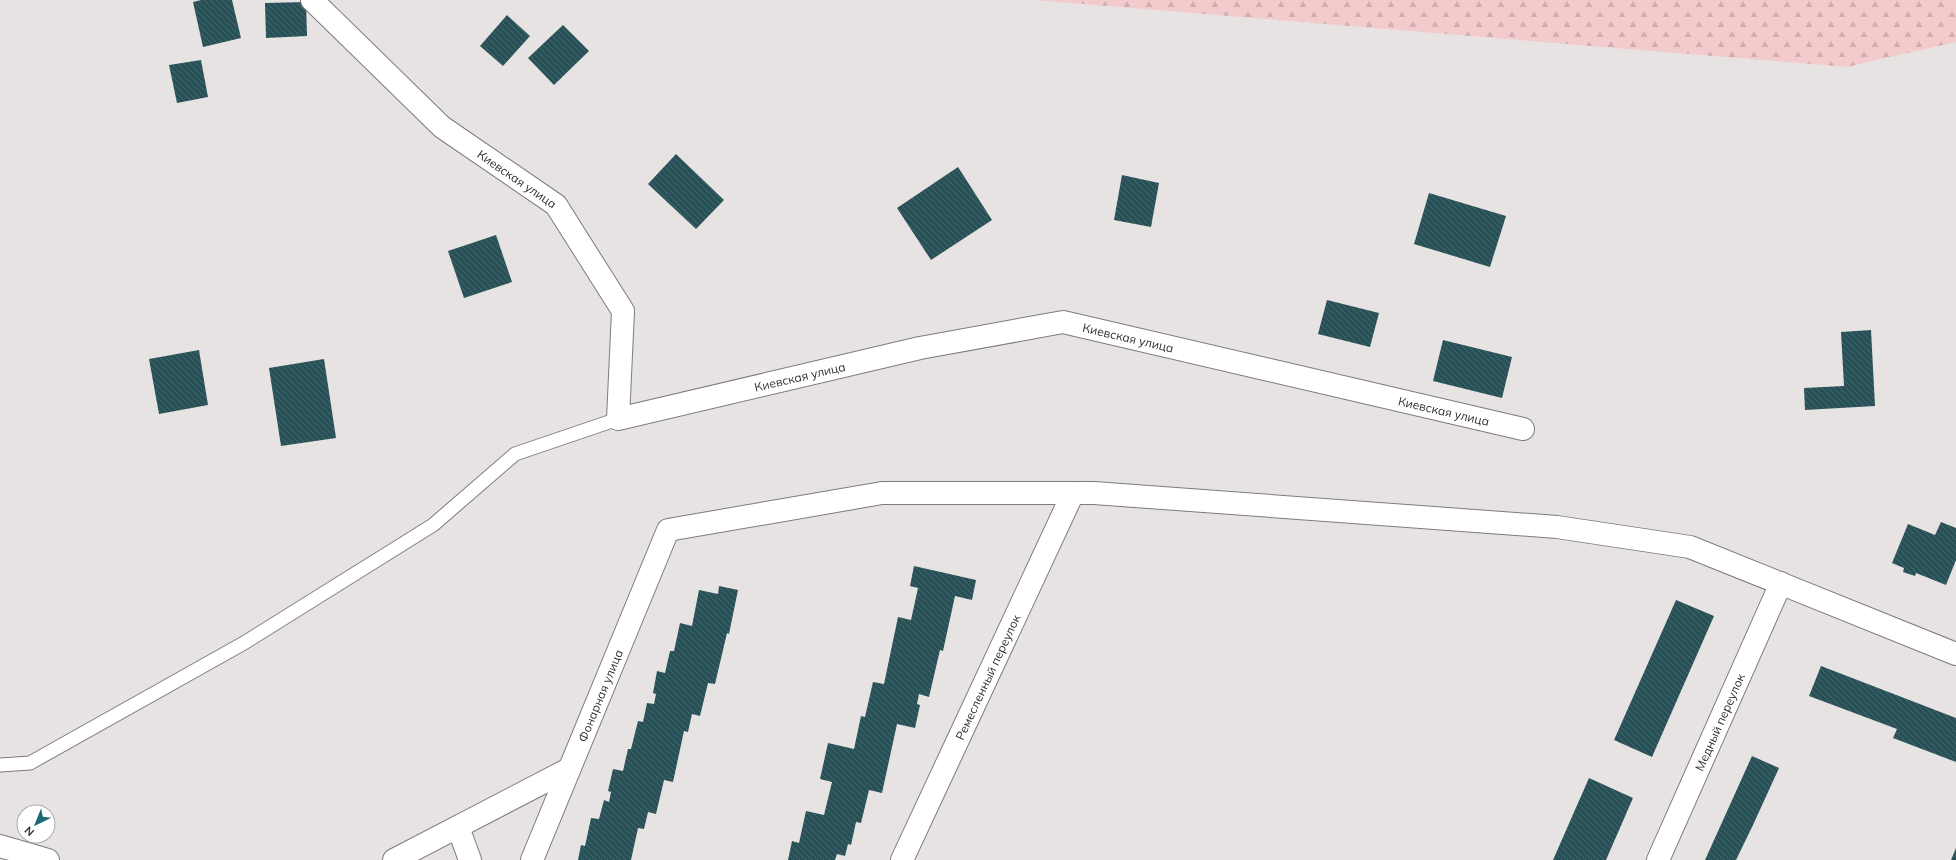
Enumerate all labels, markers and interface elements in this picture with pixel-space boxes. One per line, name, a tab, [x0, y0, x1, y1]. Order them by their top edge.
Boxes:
street label: Киевская улица	[475, 146, 560, 211]
street label: Киевская улица	[1081, 319, 1175, 355]
street label: Киевская улица	[753, 358, 847, 394]
street label: Киевская улица	[1397, 393, 1491, 428]
street label: Ремесленный переулок	[952, 611, 1023, 742]
street label: Фонарная улица	[574, 647, 626, 744]
street label: Медный переулок	[1691, 670, 1748, 773]
north arrow	[16, 804, 56, 844]
text: N	[21, 823, 37, 839]

